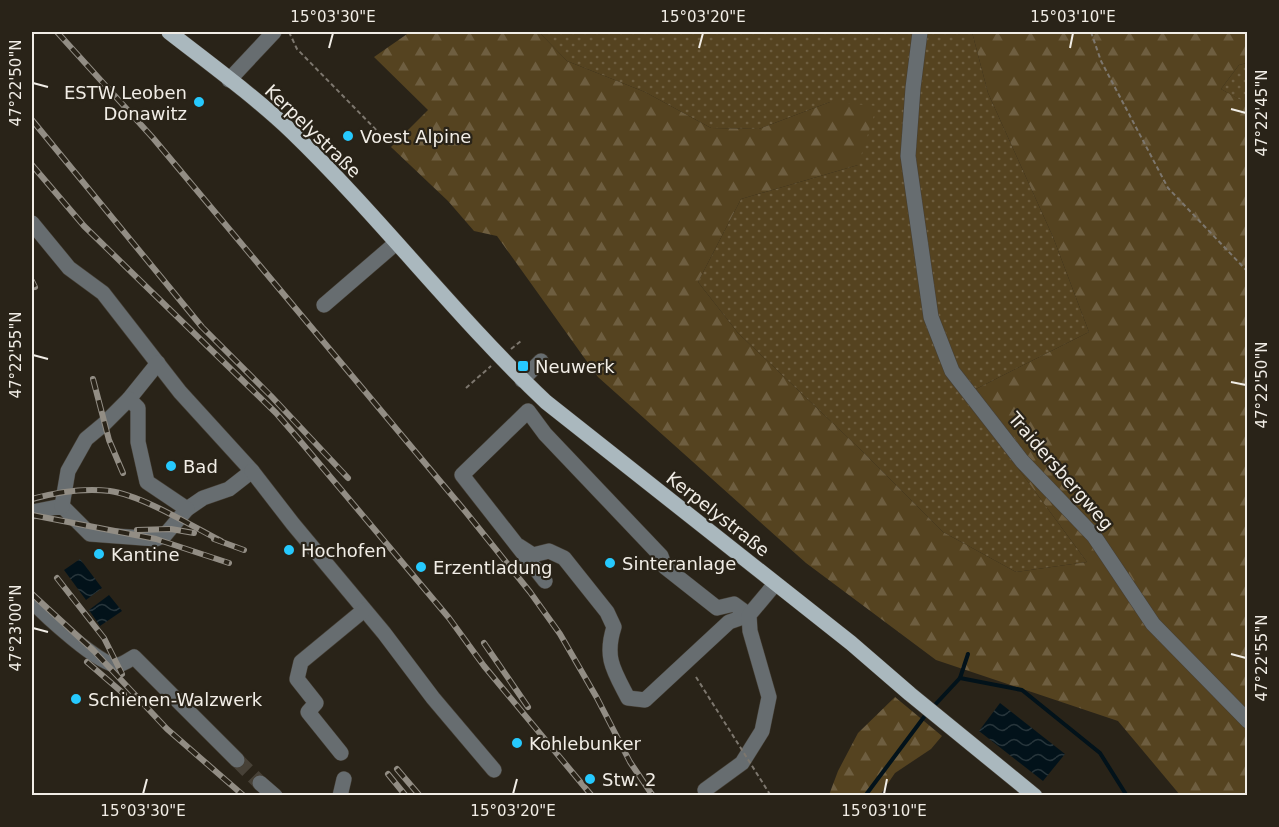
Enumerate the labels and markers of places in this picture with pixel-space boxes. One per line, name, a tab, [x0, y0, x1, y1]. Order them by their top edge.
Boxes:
place label: ESTW Leoben Donawitz	[64, 82, 187, 124]
marker: ESTW Leoben Donawitz	[192, 95, 206, 109]
place label: Voest Alpine	[360, 126, 471, 147]
marker: Voest Alpine	[341, 129, 355, 143]
place label: Neuwerk	[535, 356, 615, 377]
marker: Neuwerk	[516, 359, 530, 373]
place label: Bad	[183, 456, 218, 477]
marker: Bad	[164, 459, 178, 473]
place label: Hochofen	[301, 540, 387, 561]
marker: Hochofen	[282, 543, 296, 557]
place label: Kantine	[111, 544, 179, 565]
marker: Kantine	[92, 547, 106, 561]
place label: Sinteranlage	[622, 553, 736, 574]
marker: Sinteranlage	[603, 556, 617, 570]
place label: Erzentladung	[433, 557, 552, 578]
marker: Erzentladung	[414, 560, 428, 574]
place label: Schienen-Walzwerk	[88, 689, 263, 710]
marker: Schienen-Walzwerk	[69, 692, 83, 706]
place label: Kohlebunker	[529, 733, 642, 754]
marker: Kohlebunker	[510, 736, 524, 750]
place label: Stw. 2	[602, 769, 656, 790]
marker: Stw. 2	[583, 772, 597, 786]

